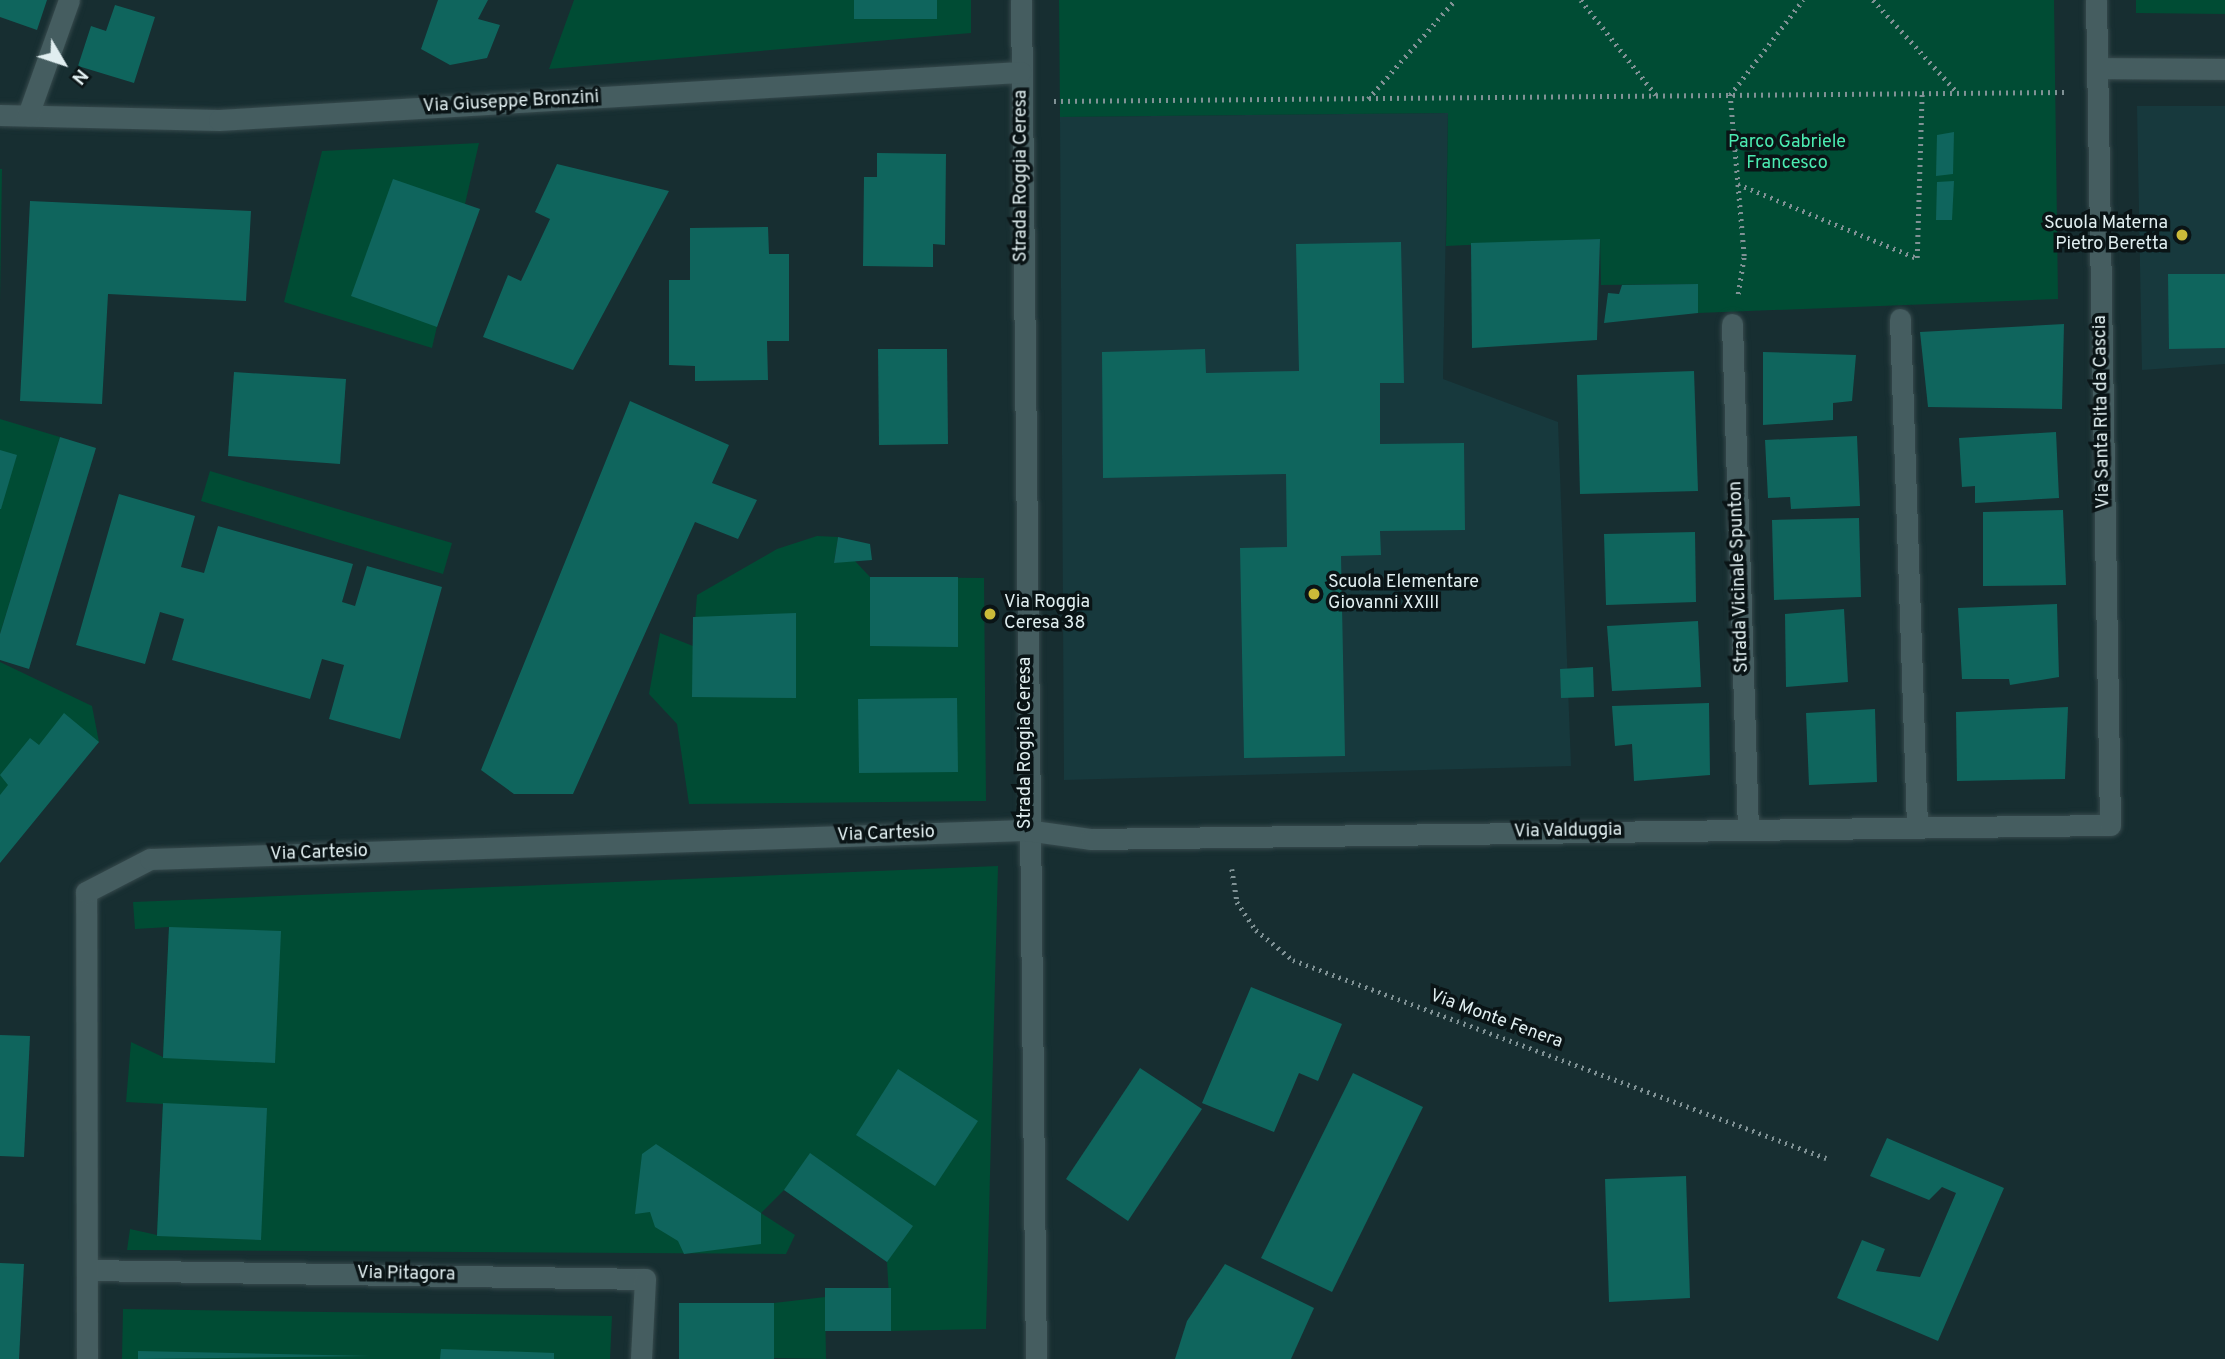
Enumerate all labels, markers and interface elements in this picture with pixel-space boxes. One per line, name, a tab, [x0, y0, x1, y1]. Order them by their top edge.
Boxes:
north arrow	[28, 28, 98, 98]
text: N	[66, 63, 93, 89]
street label: Via Giuseppe Bronzini	[422, 88, 600, 118]
street label: Strada Roggia Ceresa	[1011, 90, 1033, 262]
park label: Parco Gabriele Francesco	[1728, 133, 1846, 176]
place label: Scuola Materna Pietro Beretta	[2044, 214, 2168, 256]
marker: Scuola Materna Pietro Beretta	[2174, 227, 2190, 243]
street label: Via Santa Rita da Cascia	[2091, 315, 2115, 509]
street label: Strada Vicinale Spunton	[1726, 480, 1754, 674]
place label: Scuola Elementare Giovanni XXIII	[1328, 573, 1479, 616]
marker: Scuola Elementare Giovanni XXIII	[1306, 586, 1322, 602]
place label: Via Roggia Ceresa 38	[1004, 593, 1090, 636]
marker: Via Roggia Ceresa 38	[982, 606, 998, 622]
street label: Strada Roggia Ceresa	[1015, 657, 1037, 829]
street label: Via Valduggia	[1513, 820, 1623, 844]
street label: Via Cartesio	[837, 822, 935, 848]
street label: Via Cartesio	[270, 841, 368, 867]
street label: Via Monte Fenera	[1427, 986, 1565, 1054]
street label: Via Pitagora	[357, 1263, 455, 1287]

